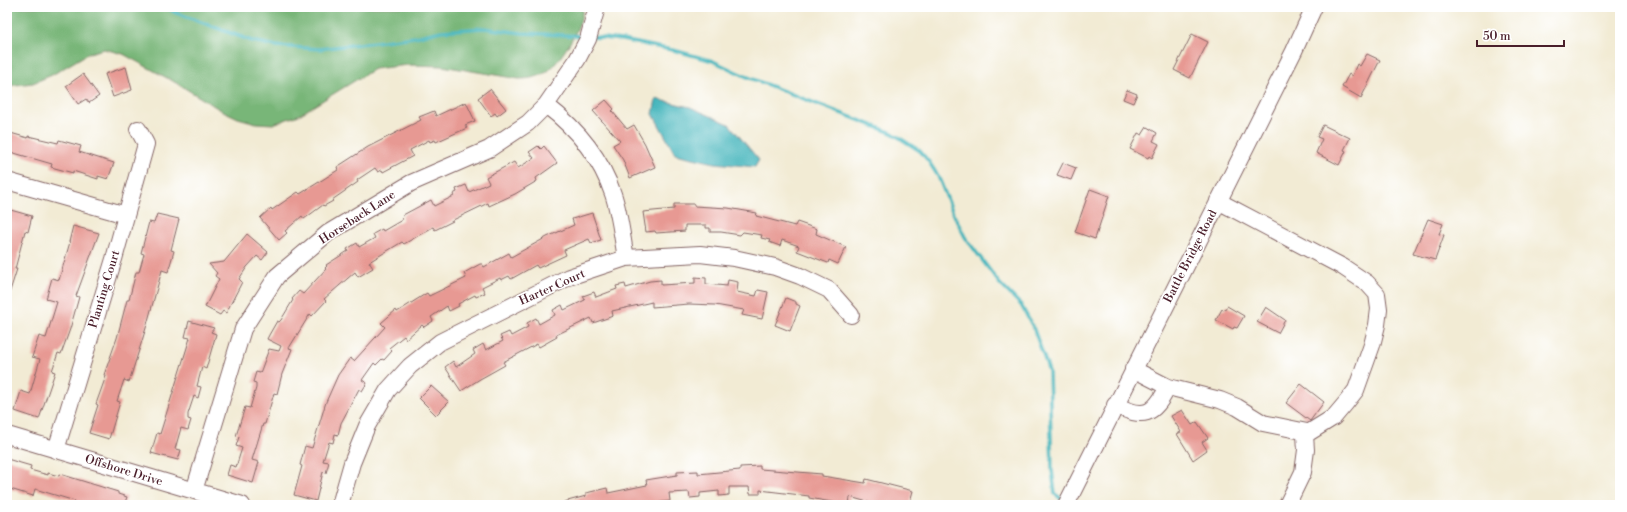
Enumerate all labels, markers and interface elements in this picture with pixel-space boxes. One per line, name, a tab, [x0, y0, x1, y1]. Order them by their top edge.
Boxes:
scale bar	[1477, 22, 1564, 48]
text: 50 m	[1483, 29, 1511, 44]
street label: Horseback Lane	[316, 187, 398, 248]
street label: Battle Bridge Road	[1160, 207, 1220, 306]
street label: Planting Court	[86, 248, 124, 330]
street label: Harter Court	[517, 266, 588, 309]
street label: Offshore Drive	[83, 452, 165, 489]

